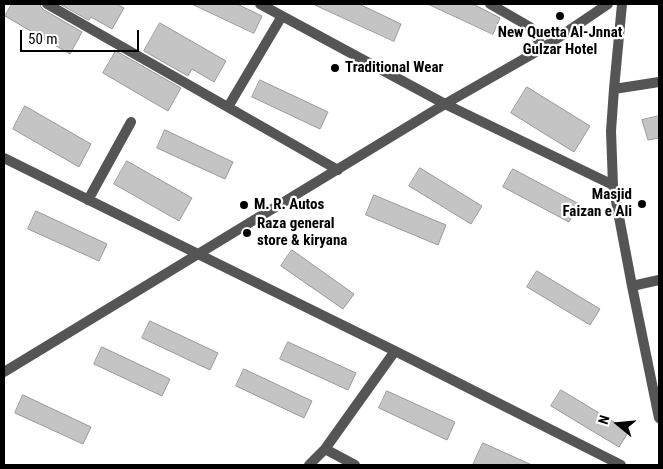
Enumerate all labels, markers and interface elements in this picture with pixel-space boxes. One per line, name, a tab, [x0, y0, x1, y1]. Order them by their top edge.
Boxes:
marker: New Quetta Al-Jnnat Gulzar Hotel	[554, 10, 566, 22]
scale bar	[22, 20, 141, 52]
place label: New Quetta Al-Jnnat Gulzar Hotel	[498, 24, 622, 59]
text: 50 m	[28, 30, 58, 48]
place label: Traditional Wear	[345, 59, 443, 77]
marker: Traditional Wear	[329, 62, 341, 74]
place label: Masjid Faizan e Ali	[562, 186, 632, 221]
place label: M. R. Autos	[254, 196, 324, 214]
marker: Masjid Faizan e Ali	[636, 198, 648, 210]
marker: M. R. Autos	[238, 199, 250, 211]
place label: Raza general store & kiryana	[257, 215, 347, 250]
marker: Raza general store & kiryana	[241, 227, 253, 239]
north arrow	[593, 399, 643, 449]
text: N	[595, 413, 613, 426]

